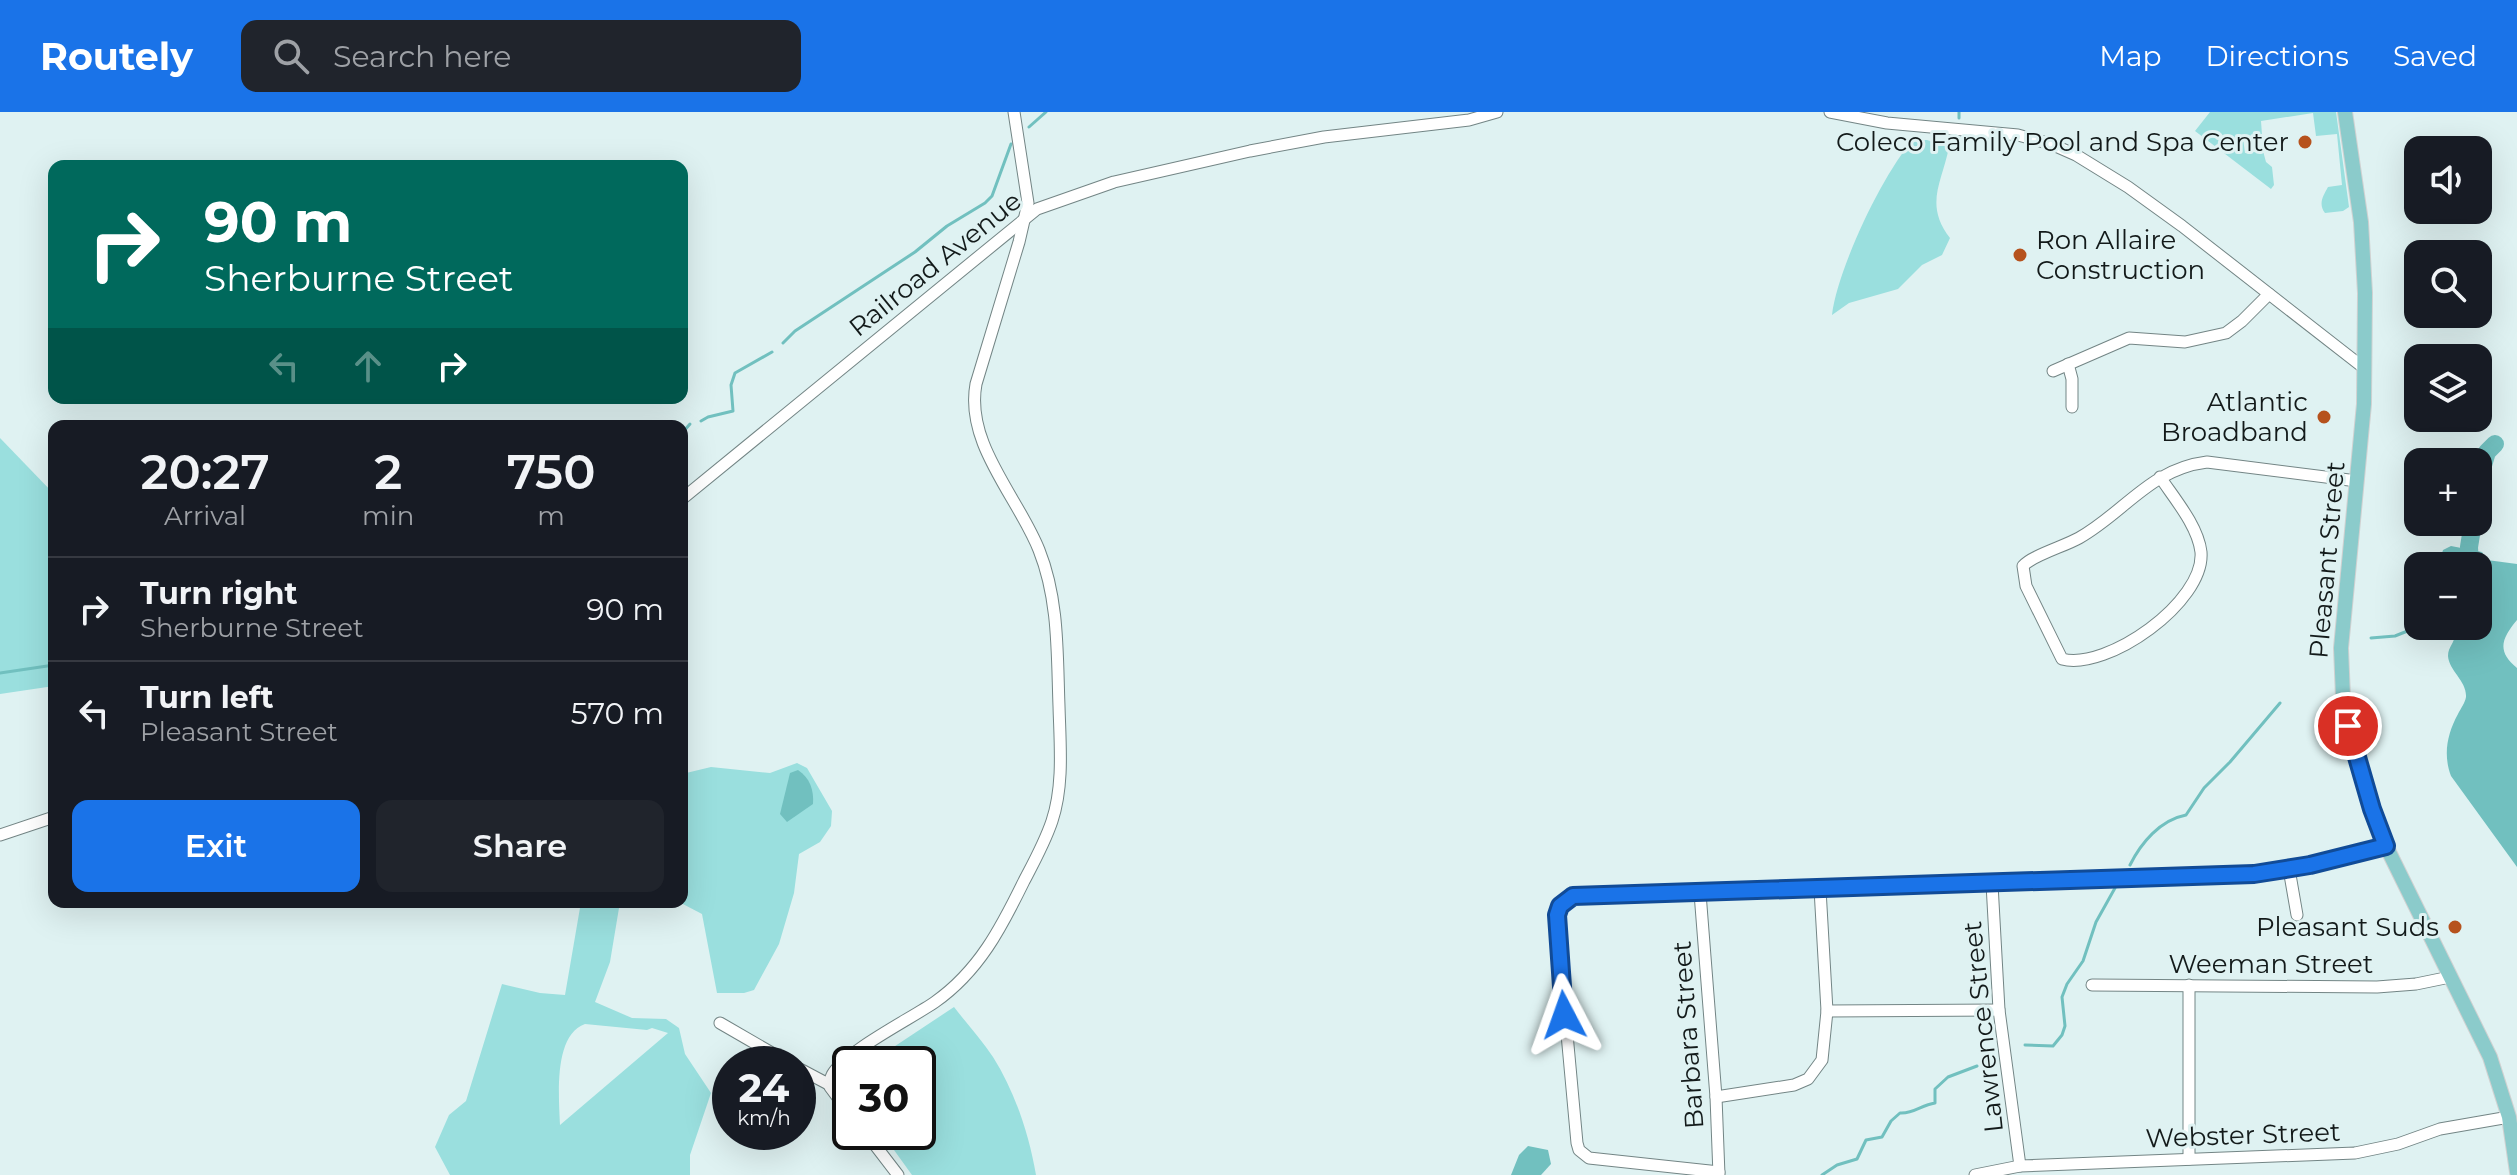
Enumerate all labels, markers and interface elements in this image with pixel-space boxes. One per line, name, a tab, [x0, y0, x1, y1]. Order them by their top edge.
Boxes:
search box	[241, 20, 801, 92]
text: Routely	[40, 33, 193, 80]
icon: search	[269, 34, 313, 78]
text: Search here	[333, 38, 511, 75]
text: Map	[2099, 39, 2161, 73]
text: Directions	[2205, 39, 2349, 73]
text: Saved	[2393, 39, 2477, 73]
place label: Coleco Family Pool and Spa Center	[1836, 126, 2289, 158]
marker: Coleco Family Pool and Spa Center	[2296, 133, 2314, 151]
map controls	[2404, 136, 2492, 640]
button: sound	[2404, 136, 2492, 224]
street label: Railroad Avenue	[842, 185, 1028, 343]
text: 90 m	[204, 188, 352, 256]
icon: right	[72, 192, 176, 296]
place label: Ron Allaire Construction	[2036, 224, 2205, 286]
button: search	[2404, 240, 2492, 328]
marker: Ron Allaire Construction	[2011, 246, 2029, 264]
text: Sherburne Street	[204, 256, 514, 300]
icon: left	[262, 344, 306, 388]
icon: ahead	[346, 344, 390, 388]
icon: right	[430, 344, 474, 388]
button: layers	[2404, 344, 2492, 432]
place label: Atlantic Broadband	[2161, 386, 2308, 448]
marker: Atlantic Broadband	[2315, 408, 2333, 426]
text: 20:27	[141, 443, 270, 501]
text: 2	[374, 443, 402, 501]
text: 750	[507, 443, 595, 501]
button: +	[2404, 448, 2492, 536]
street label: Pleasant Street	[2302, 460, 2352, 660]
text: Arrival	[164, 500, 246, 532]
text: min	[362, 500, 414, 532]
text: m	[537, 500, 565, 532]
button: −	[2404, 552, 2492, 640]
text: Turn right	[140, 575, 297, 612]
icon: right	[72, 587, 116, 631]
text: 90 m	[586, 591, 664, 628]
text: Sherburne Street	[140, 612, 364, 644]
text: Turn left	[140, 679, 273, 716]
icon: left	[72, 691, 116, 735]
pin	[2314, 692, 2382, 760]
text: 570 m	[571, 695, 664, 732]
icon: arrive	[2326, 704, 2370, 748]
text: Pleasant Street	[140, 716, 338, 748]
button: Exit	[72, 800, 360, 892]
button: Share	[376, 800, 664, 892]
place label: Pleasant Suds	[2256, 911, 2439, 943]
marker: Pleasant Suds	[2446, 918, 2464, 936]
street label: Lawrence Street	[1956, 920, 2010, 1134]
street label: Barbara Street	[1665, 940, 1711, 1130]
street label: Weeman Street	[2169, 948, 2373, 980]
position arrow	[1522, 973, 1606, 1057]
speed limit sign: 30	[832, 1046, 936, 1150]
text: 24	[739, 1063, 789, 1112]
text: km/h	[737, 1106, 791, 1130]
street label: Webster Street	[2145, 1116, 2341, 1154]

